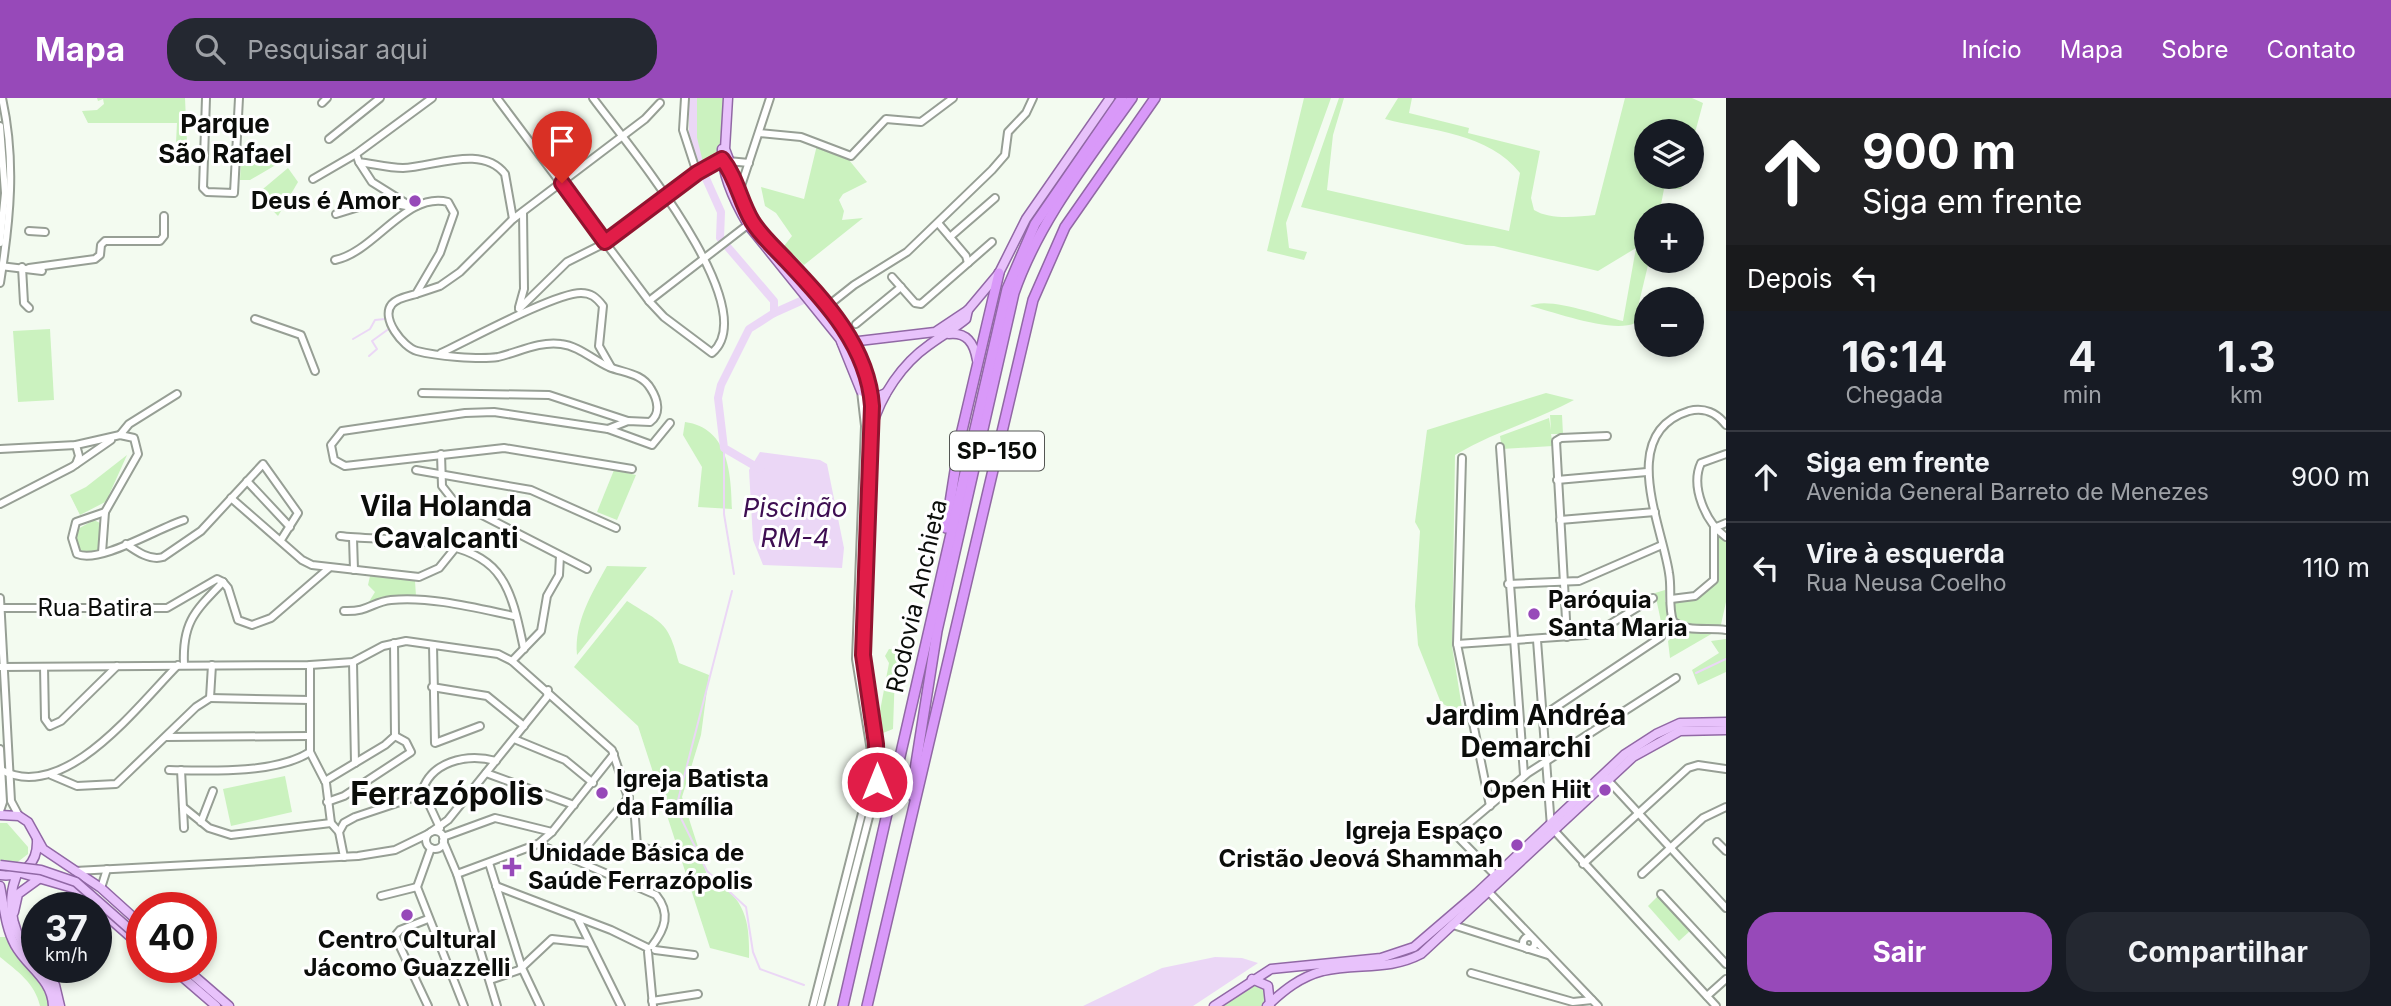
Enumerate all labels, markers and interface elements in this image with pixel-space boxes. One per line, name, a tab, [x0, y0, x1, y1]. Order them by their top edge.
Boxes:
search box	[167, 18, 657, 81]
text: Mapa	[35, 29, 125, 69]
icon: search	[191, 30, 229, 68]
text: Pesquisar aqui	[247, 34, 428, 65]
text: Início	[1961, 35, 2022, 64]
text: Mapa	[2060, 35, 2123, 64]
text: Sobre	[2161, 35, 2228, 64]
text: Contato	[2266, 35, 2356, 64]
district label: Parque São Rafael	[158, 108, 292, 169]
pin	[532, 111, 592, 183]
map controls	[1634, 119, 1704, 357]
button: layers	[1634, 119, 1704, 189]
icon: arrive	[543, 122, 581, 160]
text: 900 m	[1862, 122, 2016, 181]
icon: ahead	[1747, 126, 1838, 217]
text: Siga em frente	[1862, 182, 2082, 221]
place label: Deus é Amor	[251, 186, 401, 215]
marker: Deus é Amor	[407, 193, 423, 209]
button: +	[1634, 203, 1704, 273]
icon: left	[1846, 259, 1884, 297]
text: Depois	[1747, 263, 1832, 294]
button: −	[1634, 287, 1704, 357]
text: 16:14	[1841, 331, 1947, 382]
text: 4	[2068, 331, 2097, 382]
text: 1.3	[2217, 331, 2276, 382]
text: Chegada	[1845, 381, 1943, 409]
text: min	[2063, 381, 2102, 409]
text: km	[2230, 381, 2263, 409]
road number: SP-150	[950, 432, 1044, 470]
text: Siga em frente	[1806, 447, 1990, 478]
icon: ahead	[1747, 458, 1785, 496]
text: 900 m	[2291, 461, 2370, 492]
text: Avenida General Barreto de Menezes	[1806, 478, 2209, 506]
district label: Vila Holanda Cavalcanti	[360, 489, 532, 555]
water label: Piscinão RM-4	[743, 492, 847, 553]
street label: Rodovia Anchieta	[880, 496, 953, 695]
text: Vire à esquerda	[1806, 538, 2005, 569]
icon: left	[1747, 549, 1785, 587]
text: 110 m	[2302, 552, 2370, 583]
text: Rua Neusa Coelho	[1806, 569, 2007, 597]
place label: Paróquia Santa Maria	[1548, 585, 1688, 642]
street label: Rua Batira	[37, 593, 153, 622]
marker: Paróquia Santa Maria	[1526, 606, 1542, 622]
district label: Jardim Andréa Demarchi	[1426, 698, 1626, 764]
position arrow	[840, 745, 914, 819]
place label: Igreja Batista da Família	[616, 764, 769, 821]
district label: Ferrazópolis	[350, 774, 544, 813]
place label: Open Hiit	[1483, 775, 1591, 804]
marker: Open Hiit	[1597, 782, 1613, 798]
marker: Igreja Batista da Família	[594, 785, 610, 801]
place label: Igreja Espaço Cristão Jeová Shammah	[1218, 816, 1503, 873]
marker: Igreja Espaço Cristão Jeová Shammah	[1509, 837, 1525, 853]
place label: Unidade Básica de Saúde Ferrazópolis	[528, 838, 753, 895]
marker: Unidade Básica de Saúde Ferrazópolis	[502, 857, 522, 877]
speed limit sign: 40	[126, 892, 217, 983]
text: 37	[45, 907, 88, 949]
marker: Centro Cultural Jácomo Guazzelli	[399, 907, 415, 923]
button: Sair	[1747, 912, 2052, 992]
button: Compartilhar	[2066, 912, 2370, 992]
place label: Centro Cultural Jácomo Guazzelli	[304, 925, 510, 982]
text: km/h	[45, 944, 88, 965]

